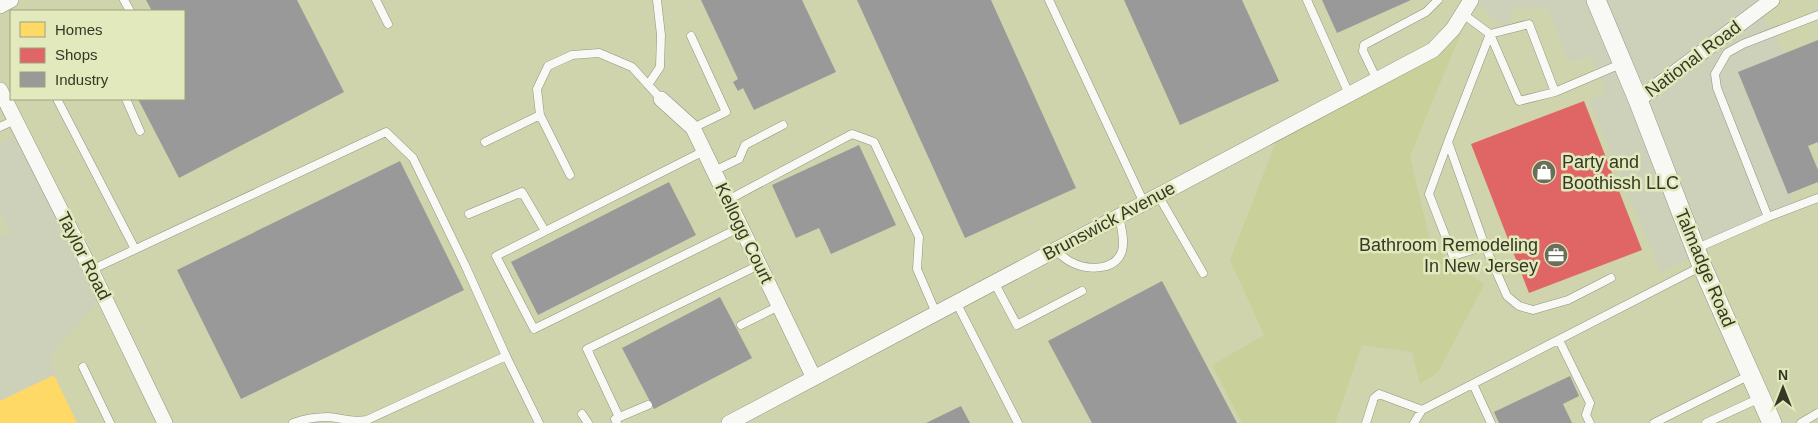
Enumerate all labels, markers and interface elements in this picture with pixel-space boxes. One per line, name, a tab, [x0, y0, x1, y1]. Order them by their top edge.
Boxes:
legend	[10, 10, 185, 100]
street label: National Road	[1641, 17, 1745, 101]
text: Homes	[55, 21, 103, 38]
text: Shops	[55, 46, 98, 63]
text: Industry	[55, 71, 109, 88]
place label: Party and Boothissh LLC	[1562, 152, 1679, 193]
shop icon: Party and Boothissh LLC	[1531, 159, 1557, 185]
street label: Brunswick Avenue	[1040, 178, 1178, 264]
street label: Kellogg Court	[711, 180, 777, 286]
street label: Talmadge Road	[1671, 206, 1739, 330]
street label: Taylor Road	[53, 209, 115, 303]
place label: Bathroom Remodeling In New Jersey	[1359, 235, 1538, 276]
office icon: Bathroom Remodeling In New Jersey	[1543, 242, 1569, 268]
north arrow	[1758, 363, 1808, 413]
text: N	[1778, 367, 1788, 383]

